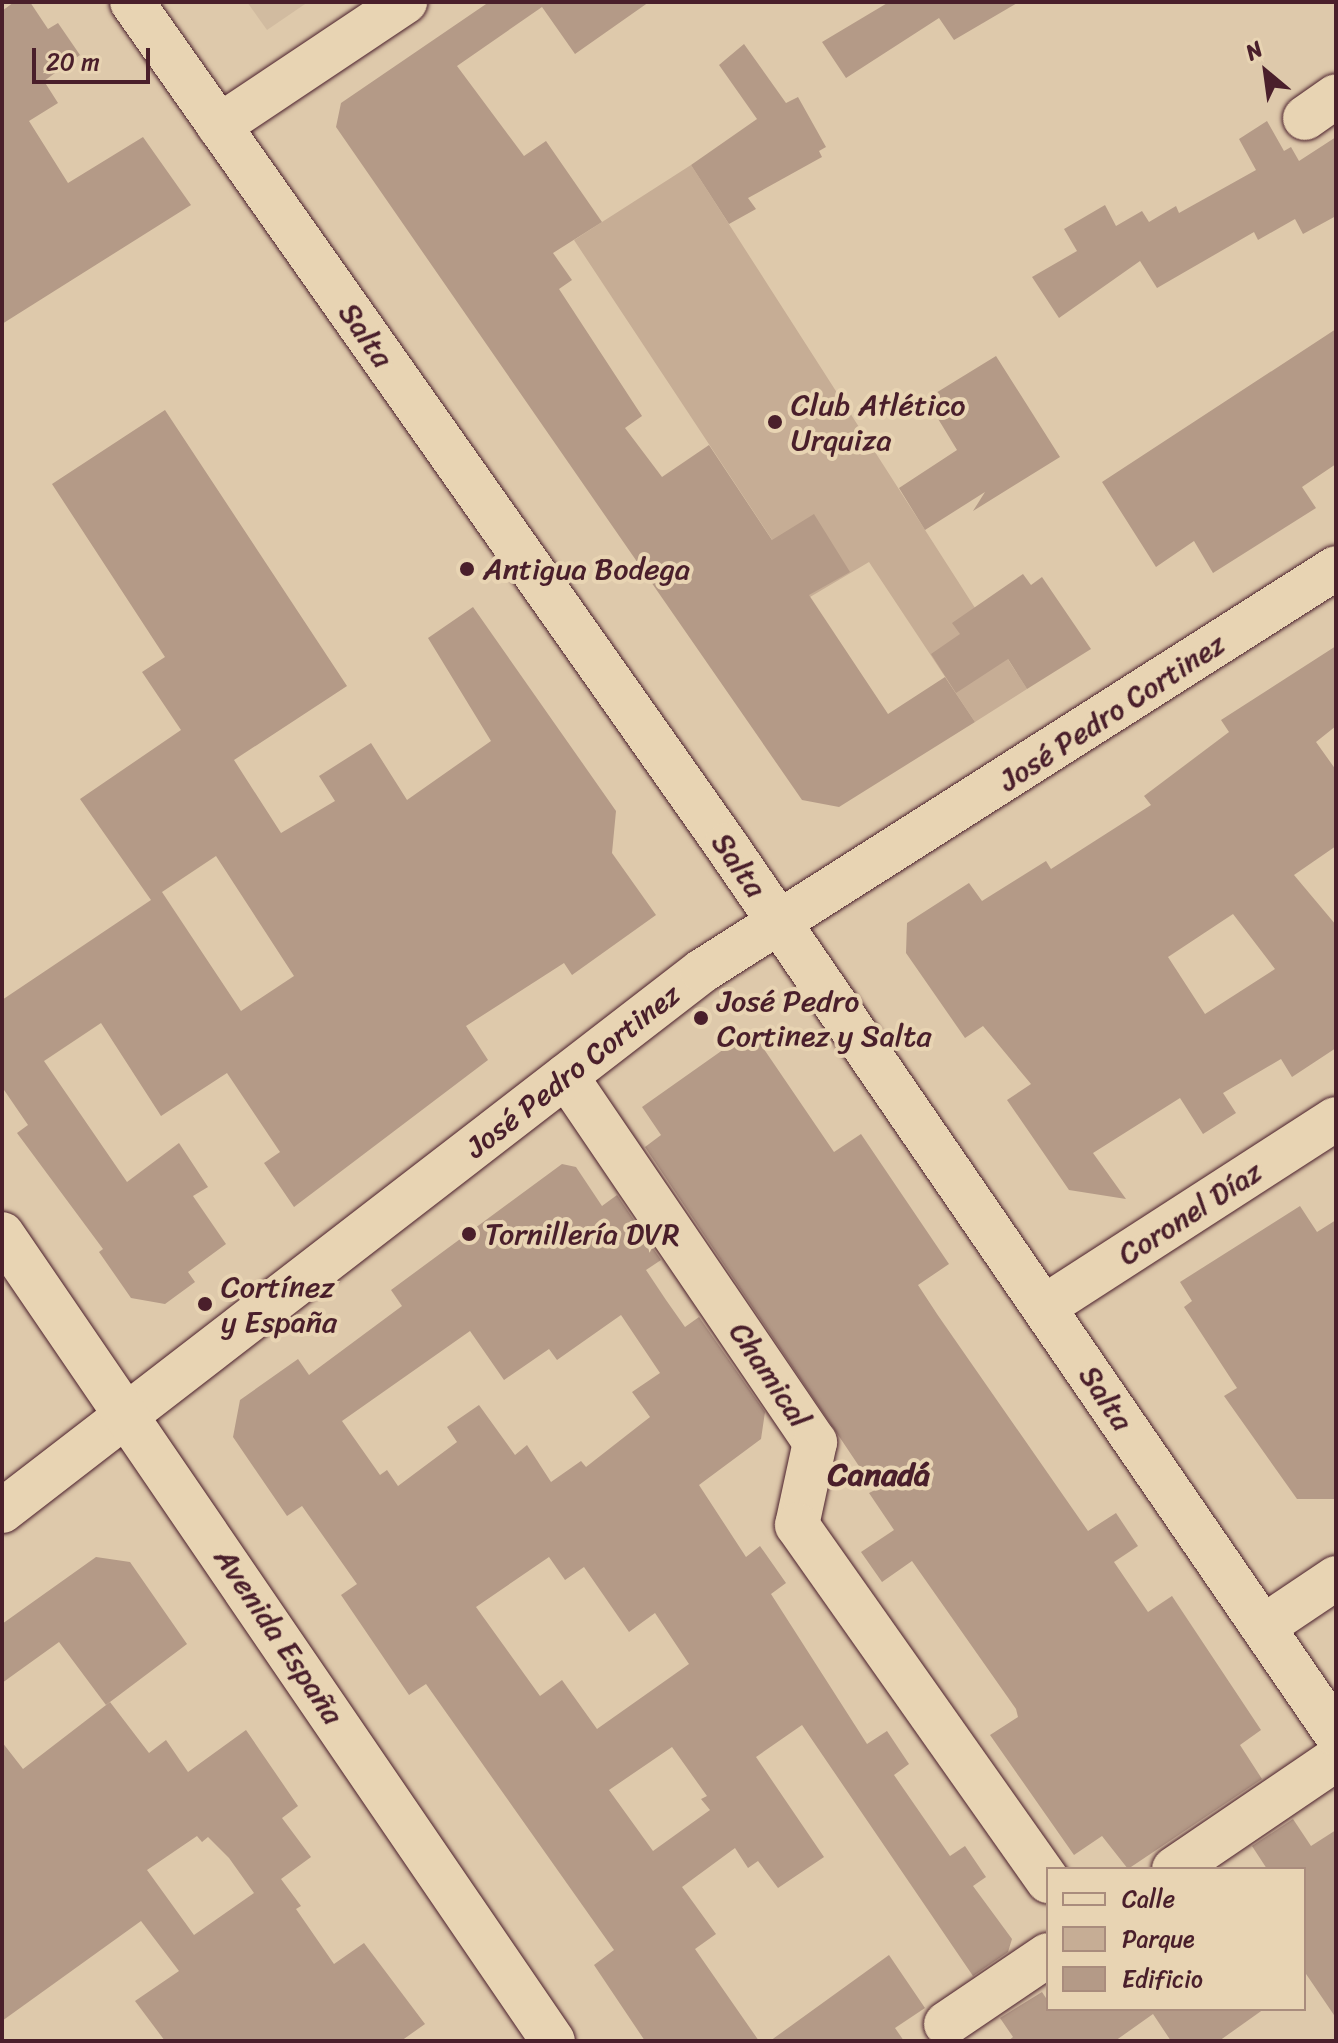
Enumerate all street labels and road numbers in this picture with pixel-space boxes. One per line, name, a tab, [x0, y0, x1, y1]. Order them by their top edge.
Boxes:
street label: Salta	[331, 296, 401, 374]
street label: José Pedro Cortinez	[992, 625, 1232, 799]
street label: Salta	[704, 826, 774, 904]
street label: José Pedro Cortinez	[458, 976, 688, 1166]
street label: Coronel Díaz	[1111, 1153, 1269, 1273]
street label: Chamical	[722, 1315, 818, 1435]
street label: Salta	[1071, 1359, 1141, 1437]
street label: Avenida España	[207, 1541, 351, 1731]

